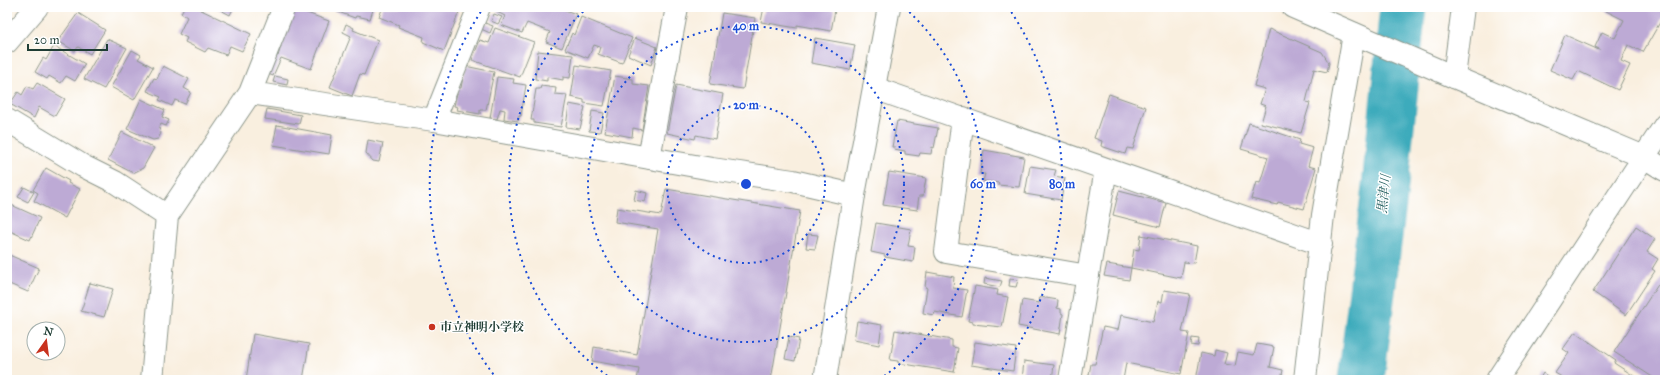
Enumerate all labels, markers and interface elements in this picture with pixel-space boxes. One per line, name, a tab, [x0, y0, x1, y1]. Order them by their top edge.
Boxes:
text: 40 m	[733, 19, 760, 34]
scale bar	[28, 26, 107, 52]
text: 20 m	[34, 33, 60, 47]
text: 20 m	[733, 98, 760, 112]
water label: 黒津川	[1374, 172, 1394, 214]
centre of rings	[739, 177, 753, 191]
text: 60 m	[970, 177, 997, 191]
text: 80 m	[1049, 177, 1076, 191]
place label: 市立神明小学校	[440, 320, 524, 334]
north arrow	[26, 321, 66, 361]
marker: 市立神明小学校	[427, 322, 437, 332]
text: N	[42, 324, 55, 339]

